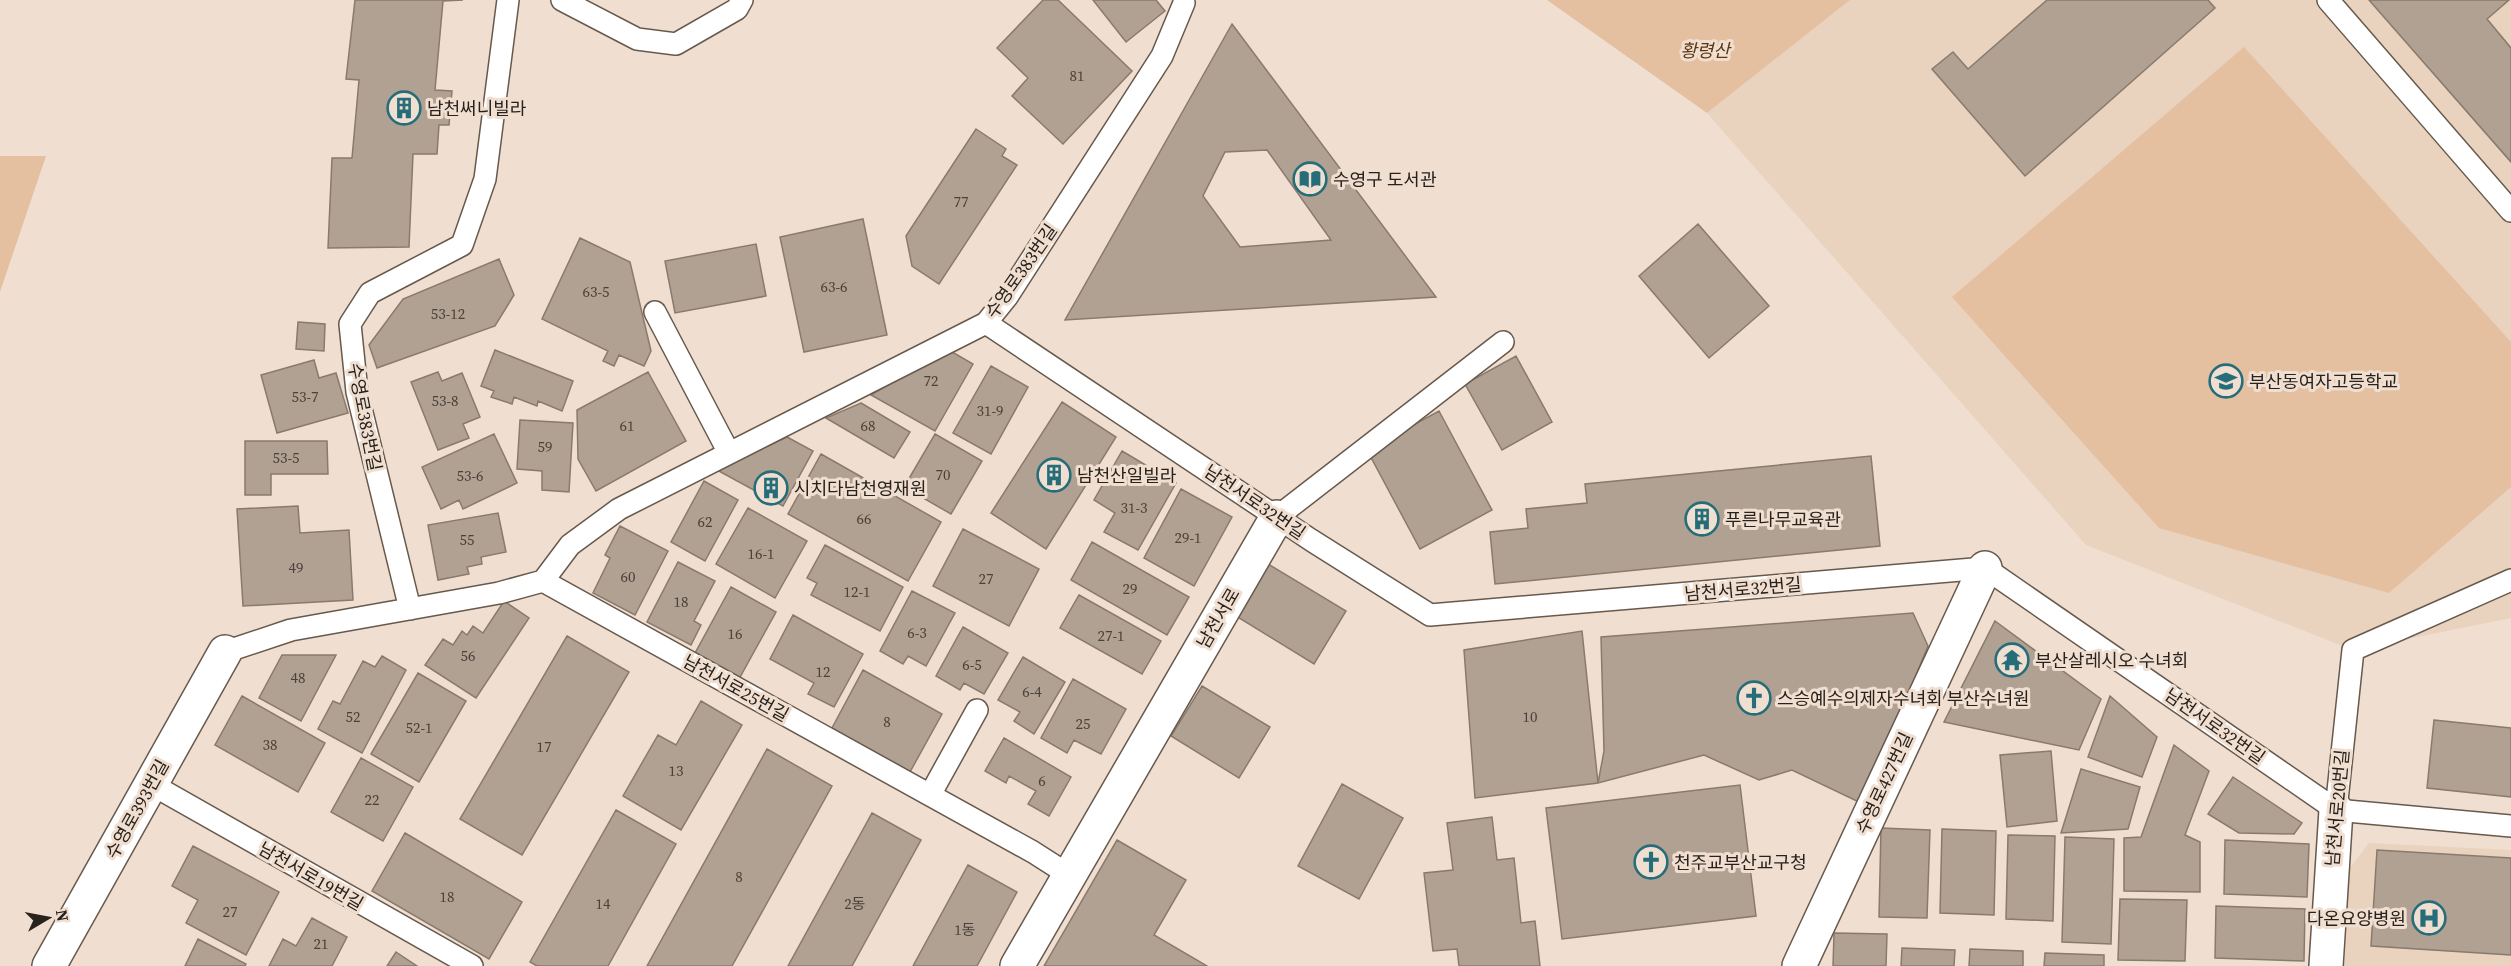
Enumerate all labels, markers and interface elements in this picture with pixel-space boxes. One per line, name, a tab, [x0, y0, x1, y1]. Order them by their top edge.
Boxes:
park label: 황령산	[1680, 38, 1732, 63]
house number: 81	[1069, 65, 1085, 86]
building icon: 남천써니빌라	[386, 90, 422, 126]
place label: 남천써니빌라	[427, 96, 527, 121]
library icon: 수영구 도서관	[1292, 161, 1328, 197]
place label: 수영구 도서관	[1333, 167, 1437, 192]
house number: 77	[953, 191, 969, 212]
street label: 수영로383번길	[979, 219, 1063, 323]
house number: 63-6	[820, 276, 848, 297]
house number: 63-5	[582, 281, 610, 302]
house number: 53-12	[431, 303, 465, 324]
street label: 수영로383번길	[342, 361, 388, 473]
school or university icon: 부산동여자고등학교	[2208, 363, 2244, 399]
place label: 부산동여자고등학교	[2249, 369, 2398, 394]
house number: 72	[923, 370, 939, 391]
house number: 53-7	[291, 386, 319, 407]
house number: 53-8	[431, 390, 459, 411]
house number: 31-9	[976, 400, 1004, 421]
house number: 61	[619, 415, 635, 436]
house number: 68	[860, 415, 876, 436]
house number: 59	[537, 436, 553, 457]
house number: 53-5	[272, 447, 300, 468]
building icon: 남천산일빌라	[1036, 457, 1072, 493]
street label: 남천서로32번길	[1199, 459, 1311, 545]
place label: 남천산일빌라	[1077, 463, 1177, 488]
house number: 70	[935, 464, 951, 485]
house number: 53-6	[456, 465, 484, 486]
building icon: 시치다남천영재원	[753, 470, 789, 506]
place label: 시치다남천영재원	[794, 476, 926, 501]
house number: 31-3	[1120, 497, 1148, 518]
building icon: 푸른나무교육관	[1684, 501, 1720, 537]
place label: 푸른나무교육관	[1725, 507, 1841, 532]
house number: 66	[856, 508, 872, 529]
house number: 62	[697, 511, 713, 532]
house number: 29-1	[1174, 527, 1202, 548]
house number: 55	[459, 529, 475, 550]
house number: 16-1	[747, 543, 775, 564]
house number: 49	[288, 557, 304, 578]
house number: 60	[620, 566, 636, 587]
house number: 27	[978, 568, 994, 589]
street label: 남천서로32번길	[1683, 571, 1803, 607]
house number: 29	[1122, 578, 1138, 599]
house number: 12-1	[843, 581, 871, 602]
street label: 남천서로	[1191, 583, 1245, 653]
house number: 18	[673, 591, 689, 612]
house number: 6-3	[907, 622, 927, 643]
house number: 16	[727, 623, 743, 644]
house number: 27-1	[1097, 625, 1125, 646]
temple icon: 부산살레시오 수녀회	[1994, 642, 2030, 678]
house number: 56	[460, 645, 476, 666]
place label: 부산살레시오 수녀회	[2035, 648, 2188, 673]
street label: 남천서로25번길	[679, 649, 793, 727]
house number: 6-5	[962, 654, 982, 675]
house number: 12	[815, 661, 831, 682]
house number: 48	[290, 667, 306, 688]
church icon: 스승예수의제자수녀회 부산수녀원	[1736, 680, 1772, 716]
house number: 6-4	[1022, 681, 1042, 702]
street label: 남천서로32번길	[2160, 682, 2270, 770]
place label: 스승예수의제자수녀회 부산수녀원	[1777, 686, 2030, 711]
house number: 52	[345, 706, 361, 727]
house number: 10	[1522, 706, 1538, 727]
house number: 8	[883, 711, 891, 732]
house number: 25	[1075, 713, 1091, 734]
house number: 52-1	[405, 717, 433, 738]
street label: 수영로427번길	[1849, 728, 1919, 838]
house number: 38	[262, 734, 278, 755]
house number: 17	[536, 736, 552, 757]
street label: 남천서로20번길	[2319, 748, 2355, 868]
street label: 수영로393번길	[99, 755, 175, 863]
house number: 13	[668, 760, 684, 781]
house number: 6	[1038, 770, 1046, 791]
house number: 22	[364, 789, 380, 810]
street label: 남천서로19번길	[254, 836, 368, 916]
church icon: 천주교부산교구청	[1633, 844, 1669, 880]
place label: 천주교부산교구청	[1674, 850, 1806, 875]
house number: 8	[735, 866, 743, 887]
house number: 18	[439, 886, 455, 907]
north arrow	[18, 888, 78, 948]
house number: 14	[595, 893, 611, 914]
house number: 2동	[844, 893, 866, 914]
hospital icon: 다온요양병원	[2411, 900, 2447, 936]
house number: 27	[222, 901, 238, 922]
place label: 다온요양병원	[2307, 906, 2406, 931]
text: N	[51, 908, 75, 923]
house number: 1동	[954, 919, 976, 940]
house number: 21	[313, 933, 329, 954]

